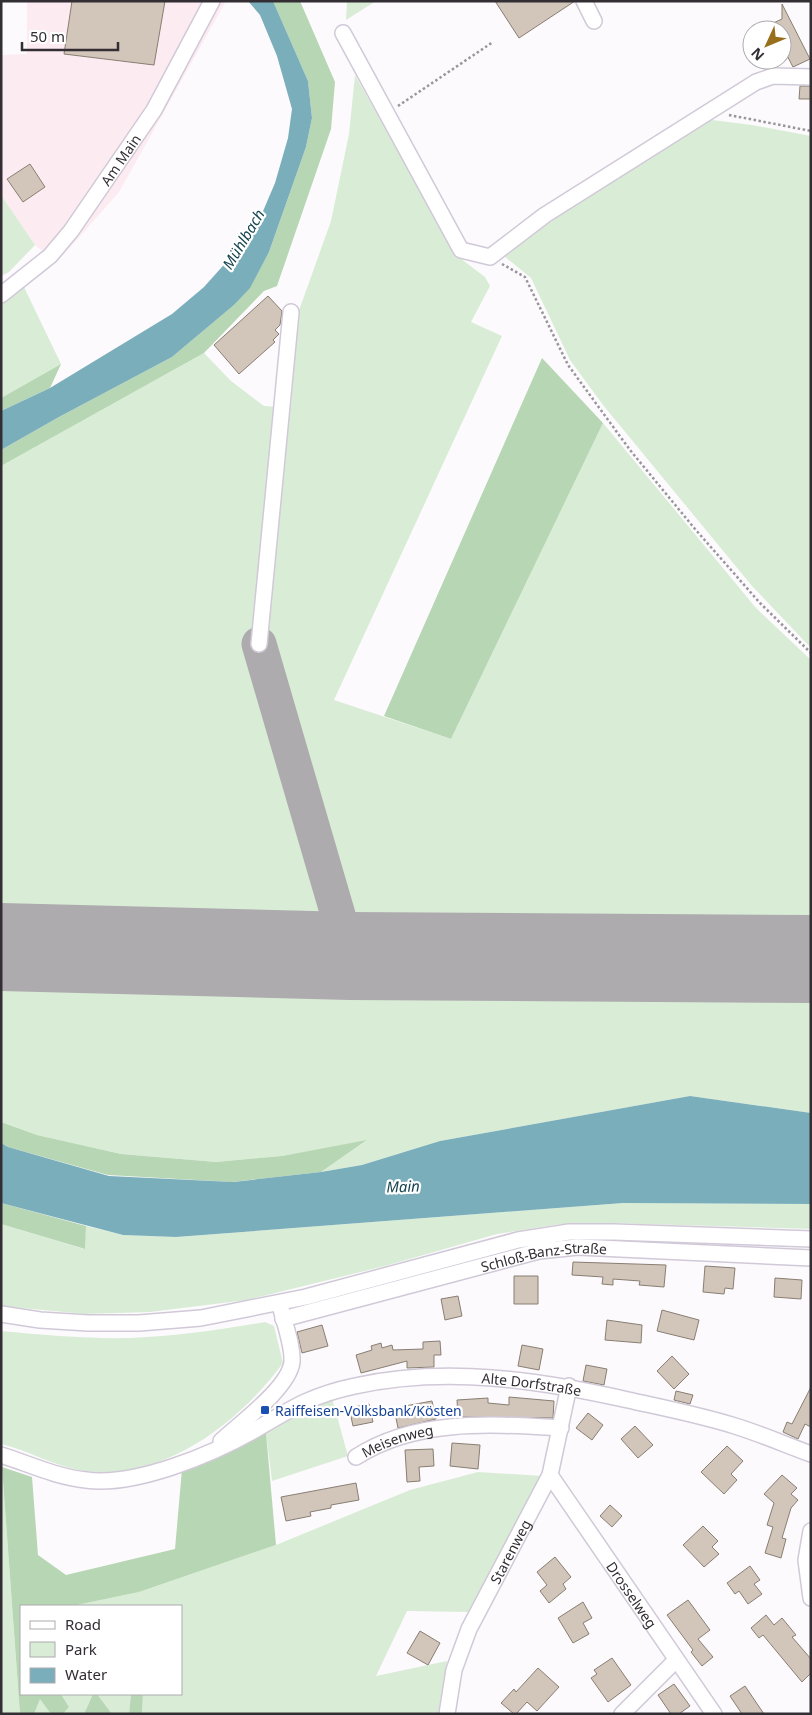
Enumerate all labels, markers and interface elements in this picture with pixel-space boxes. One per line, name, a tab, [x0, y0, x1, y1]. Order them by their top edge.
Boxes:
scale bar	[22, 20, 119, 52]
north arrow	[742, 20, 792, 70]
text: 50 m	[30, 26, 65, 46]
text: N	[746, 44, 768, 65]
street label: Am Main	[96, 130, 144, 189]
water label: Mühlbach	[217, 205, 269, 273]
water label: Main	[386, 1175, 420, 1197]
street label: Schloß-Banz-Straße	[479, 1237, 608, 1276]
street label: Alte Dorfstraße	[481, 1368, 583, 1400]
place label: Raiffeisen-Volksbank/Kösten	[275, 1401, 462, 1420]
marker: Raiffeisen-Volksbank/Kösten	[259, 1404, 271, 1416]
street label: Meisenweg	[358, 1420, 435, 1461]
street label: Starenweg	[485, 1516, 535, 1587]
street label: Drosselweg	[602, 1558, 662, 1632]
legend	[20, 1605, 182, 1695]
text: Road	[65, 1614, 101, 1634]
text: Park	[65, 1639, 97, 1659]
text: Water	[65, 1664, 107, 1684]

